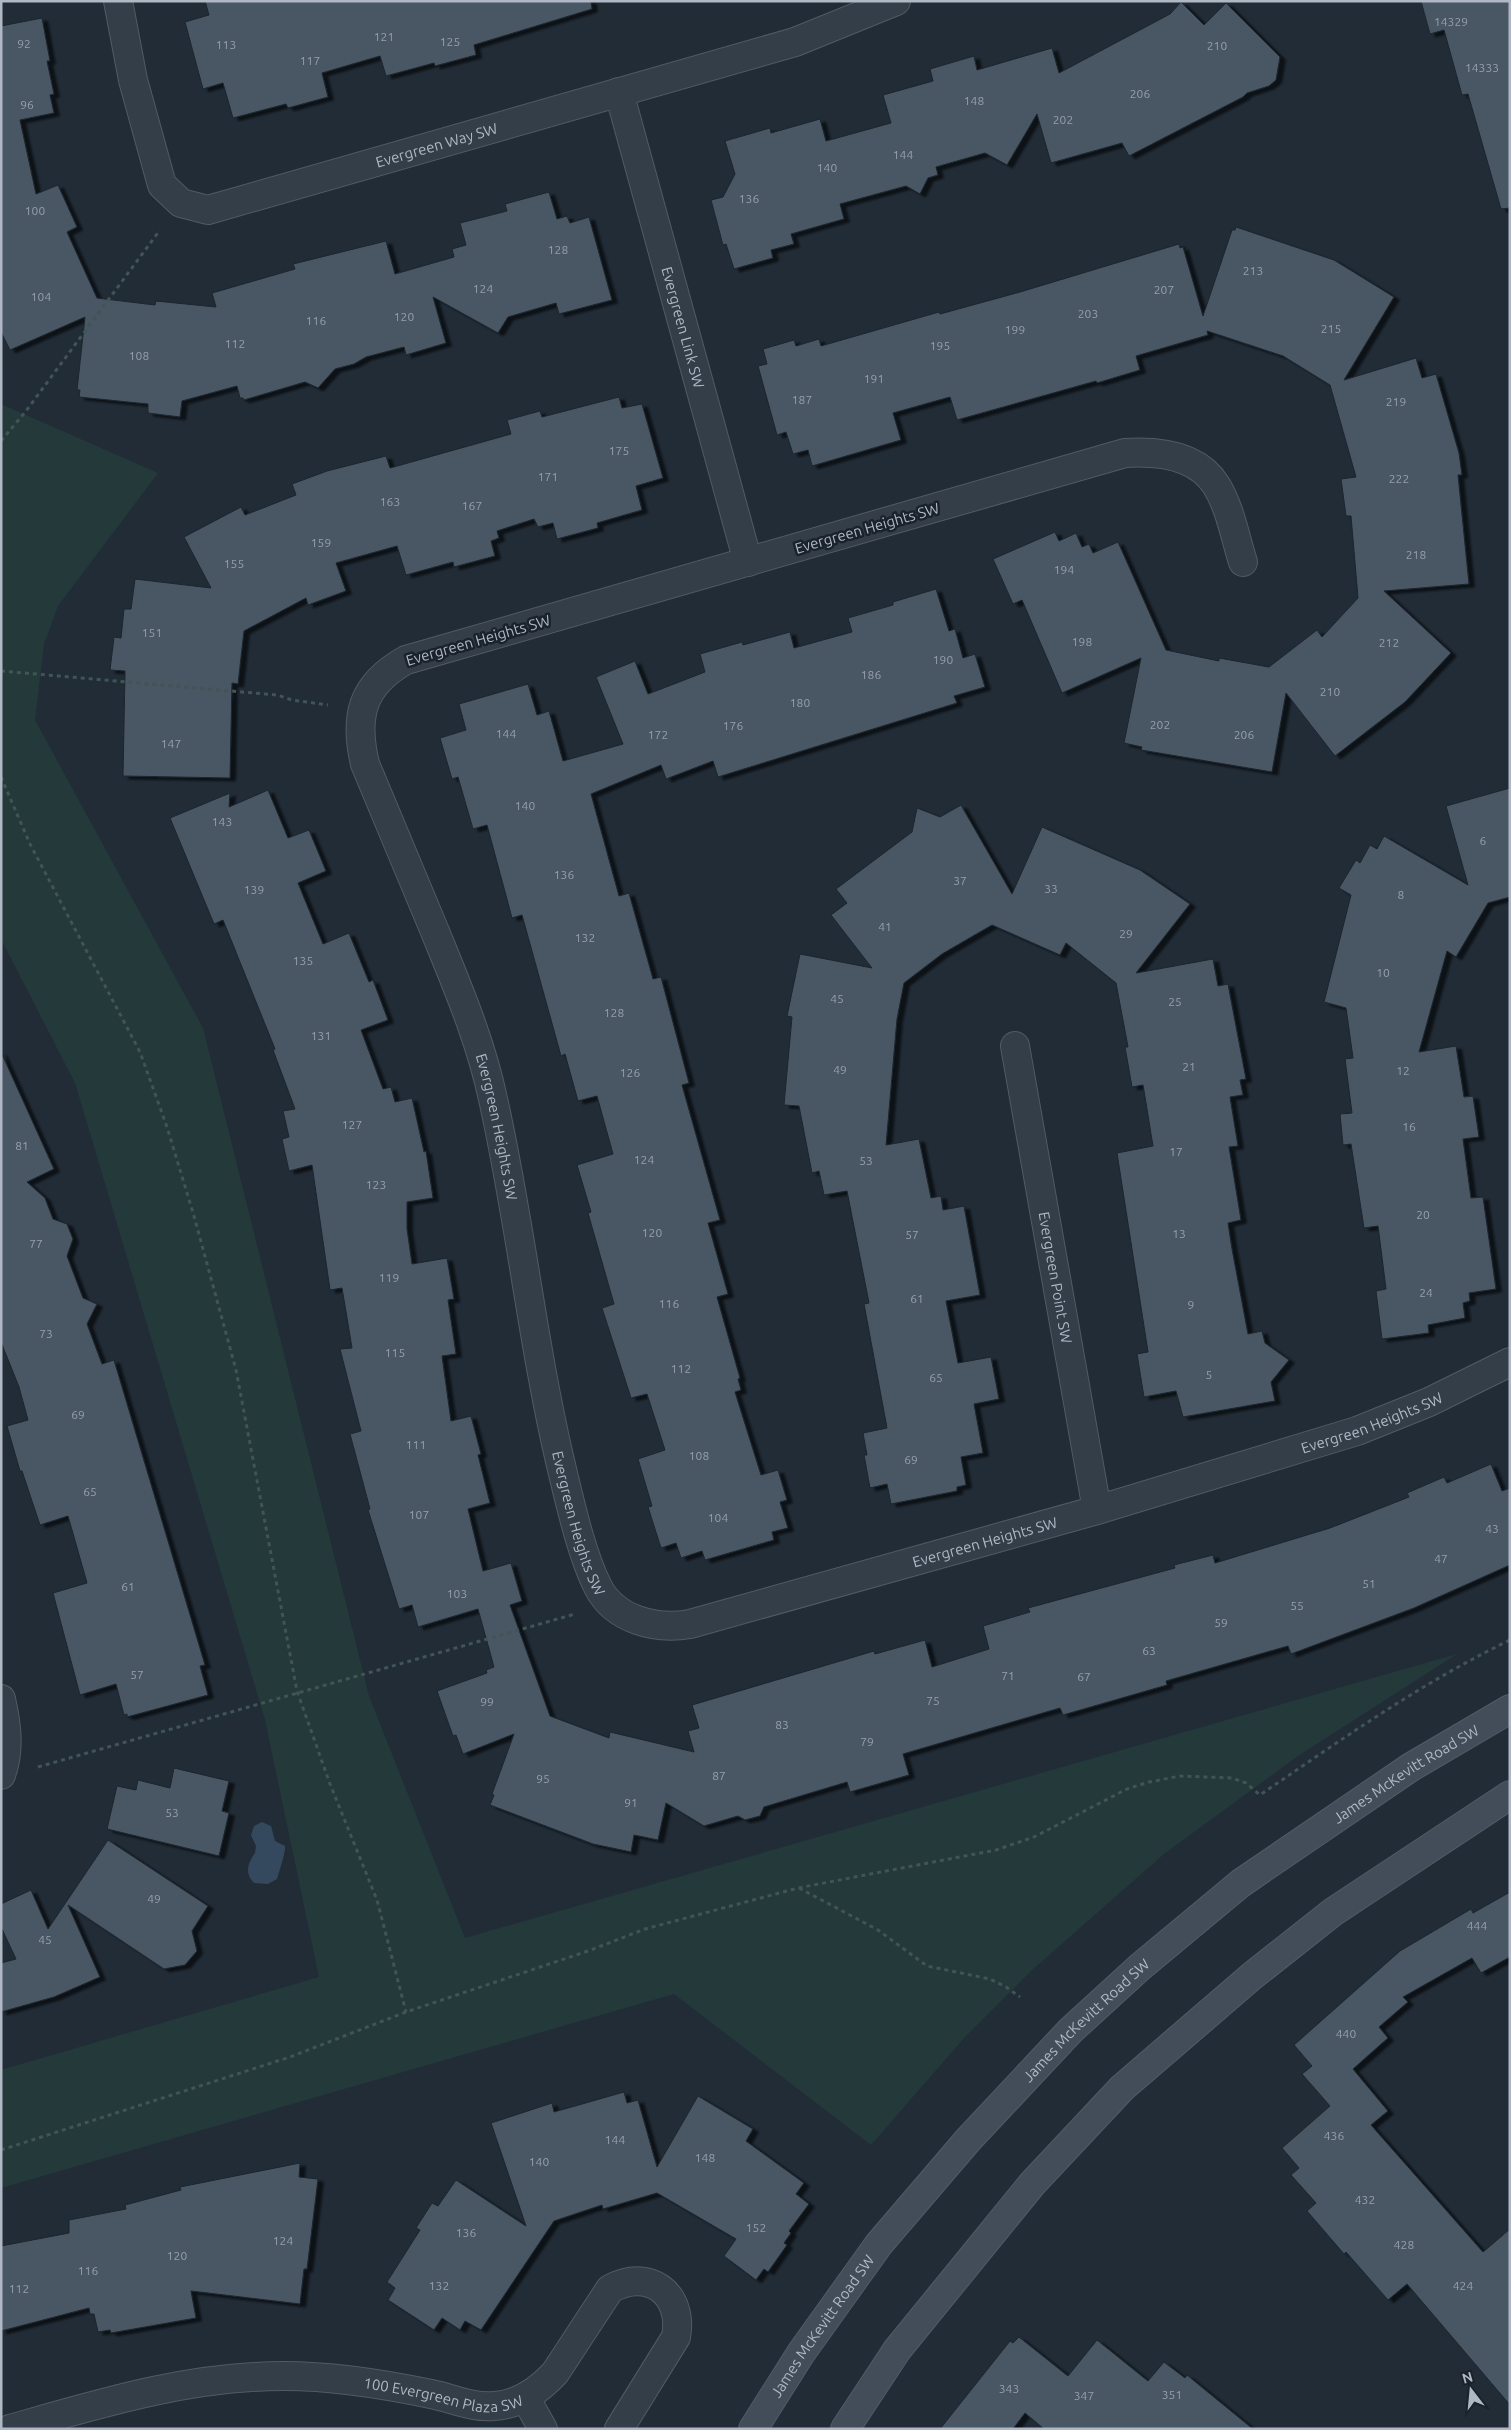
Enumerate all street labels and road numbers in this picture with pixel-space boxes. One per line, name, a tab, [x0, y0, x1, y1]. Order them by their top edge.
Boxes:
street label: Evergreen Way SW	[373, 119, 499, 170]
street label: Evergreen Link SW	[659, 265, 708, 390]
street label: Evergreen Heights SW	[793, 499, 941, 557]
street label: Evergreen Heights SW	[404, 611, 552, 669]
street label: Evergreen Heights SW	[473, 1051, 521, 1202]
street label: Evergreen Point SW	[1036, 1210, 1076, 1345]
street label: Evergreen Heights SW	[1299, 1388, 1445, 1456]
street label: Evergreen Heights SW	[549, 1449, 609, 1598]
street label: Evergreen Heights SW	[910, 1513, 1059, 1570]
street label: James McKevitt Road SW	[1329, 1721, 1482, 1826]
street label: James McKevitt Road SW	[1019, 1955, 1152, 2085]
street label: James McKevitt Road SW	[767, 2251, 877, 2400]
street label: 100 Evergreen Plaza SW	[363, 2374, 525, 2415]

